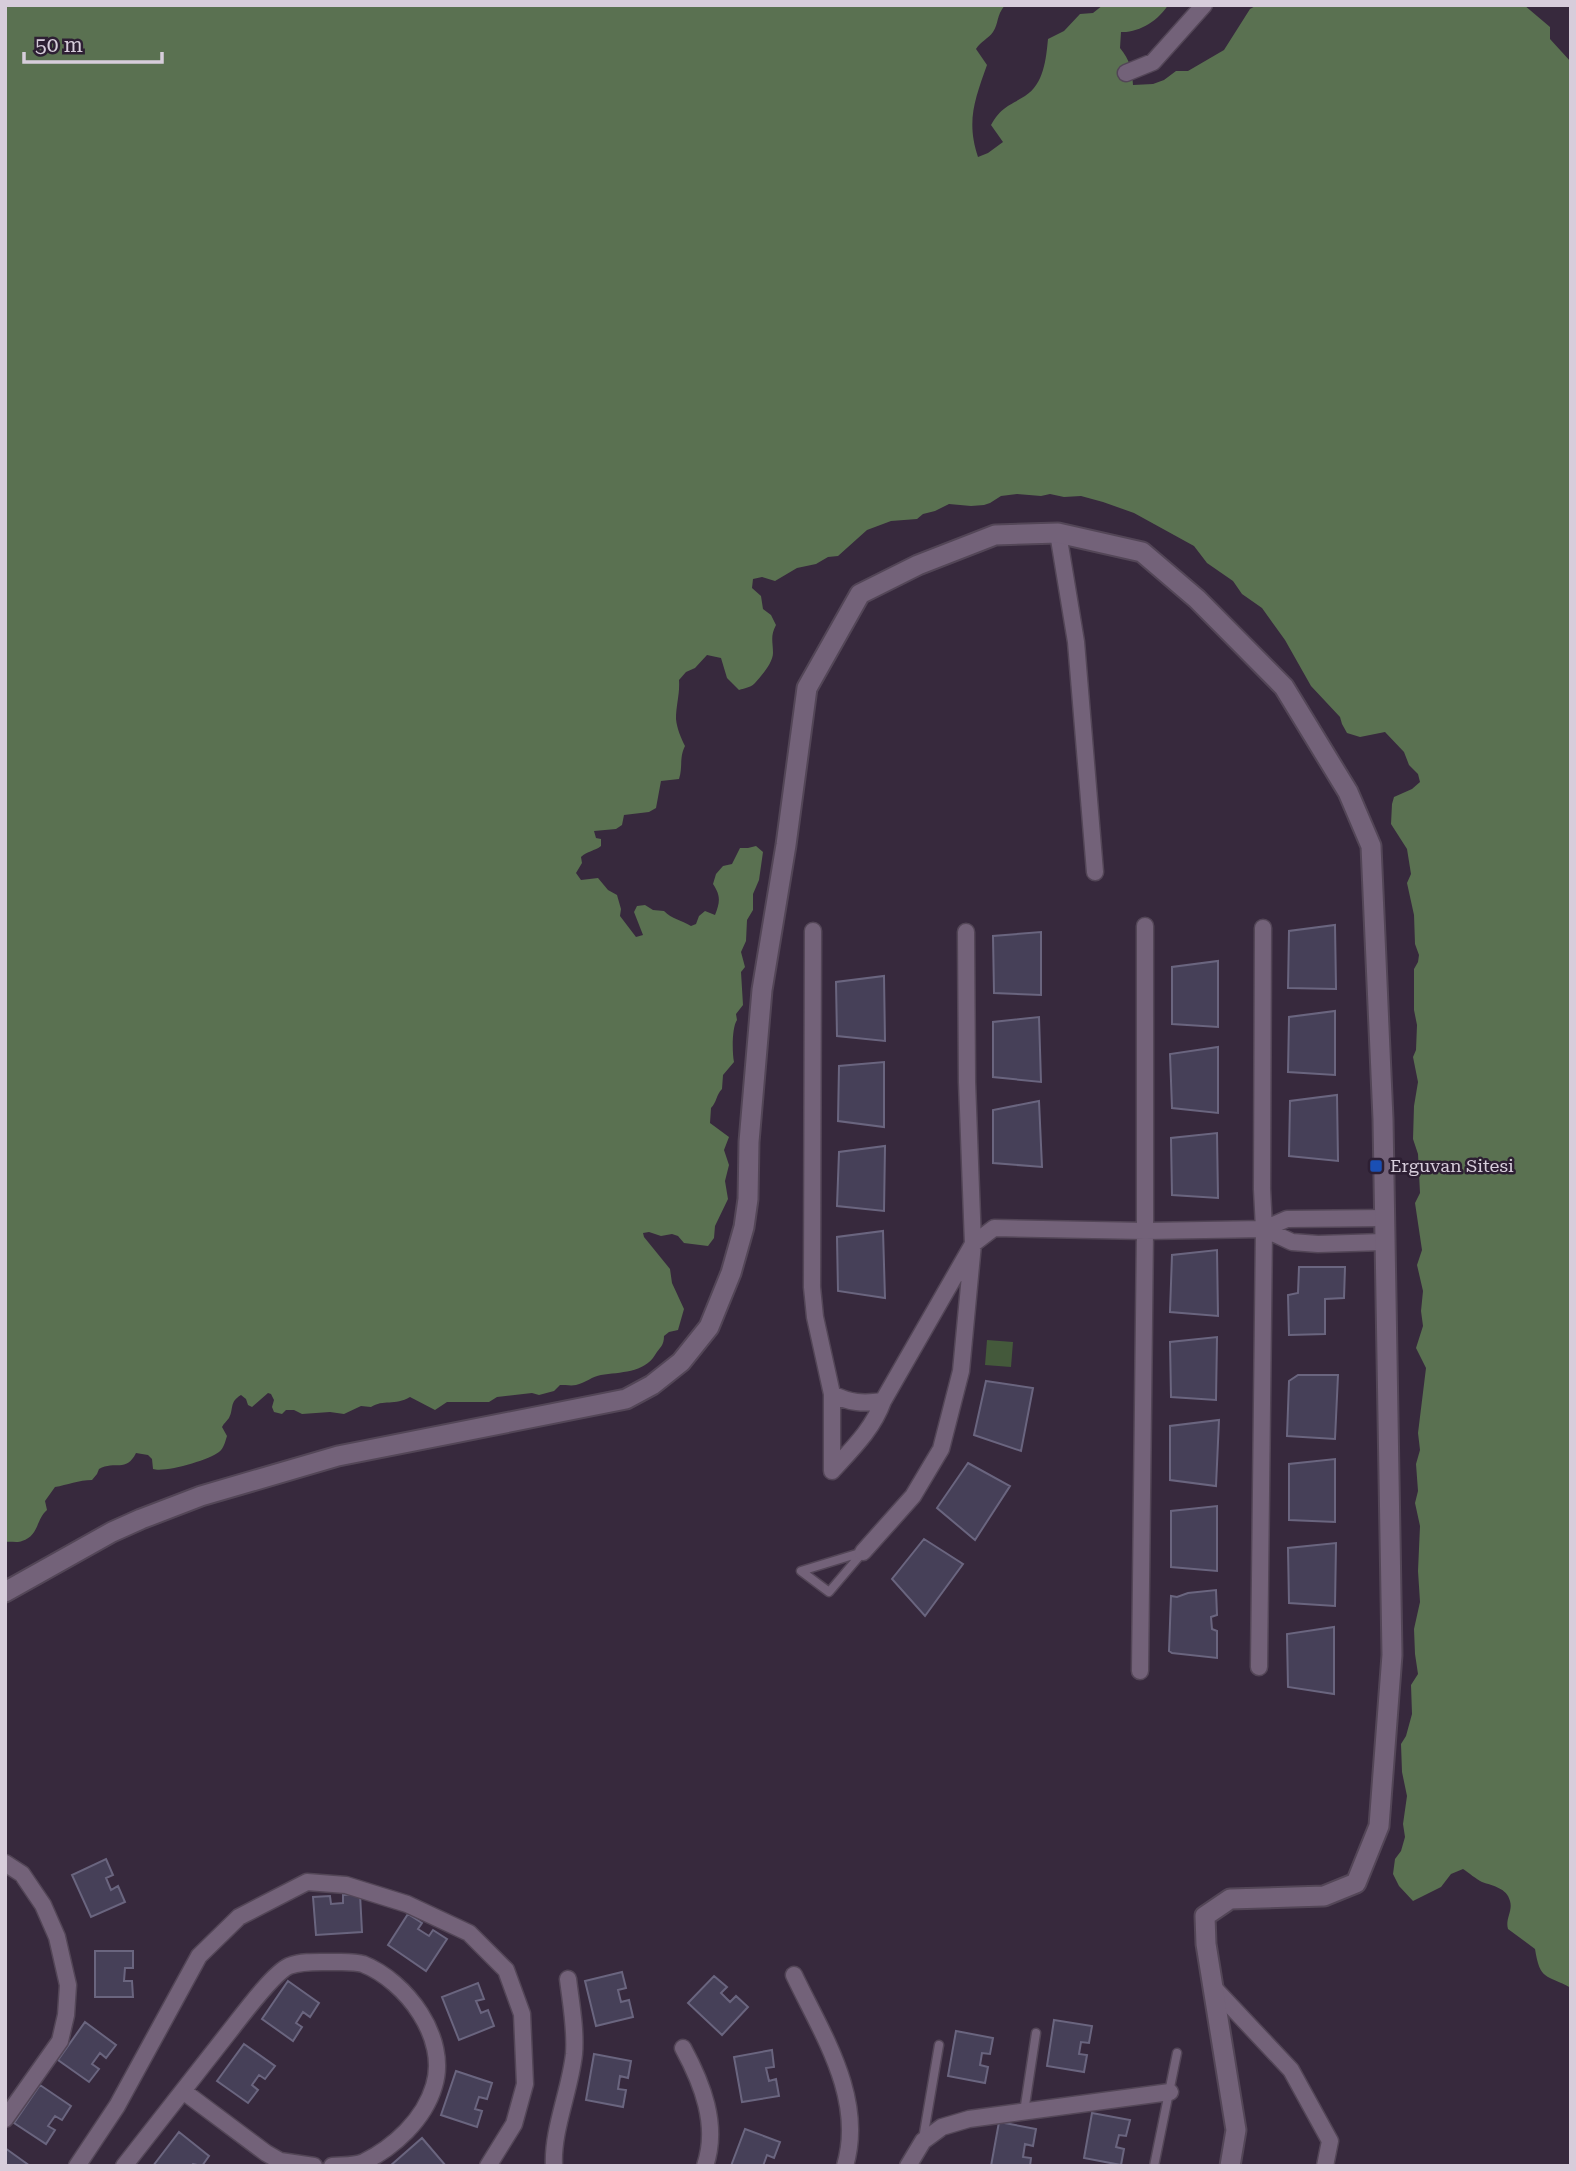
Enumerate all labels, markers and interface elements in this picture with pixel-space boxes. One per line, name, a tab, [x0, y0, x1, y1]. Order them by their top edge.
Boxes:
scale bar	[24, 21, 163, 65]
text: 50 m	[35, 33, 83, 57]
place label: Erguvan Sitesi	[1390, 1155, 1514, 1176]
marker: Erguvan Sitesi	[1368, 1158, 1384, 1174]

